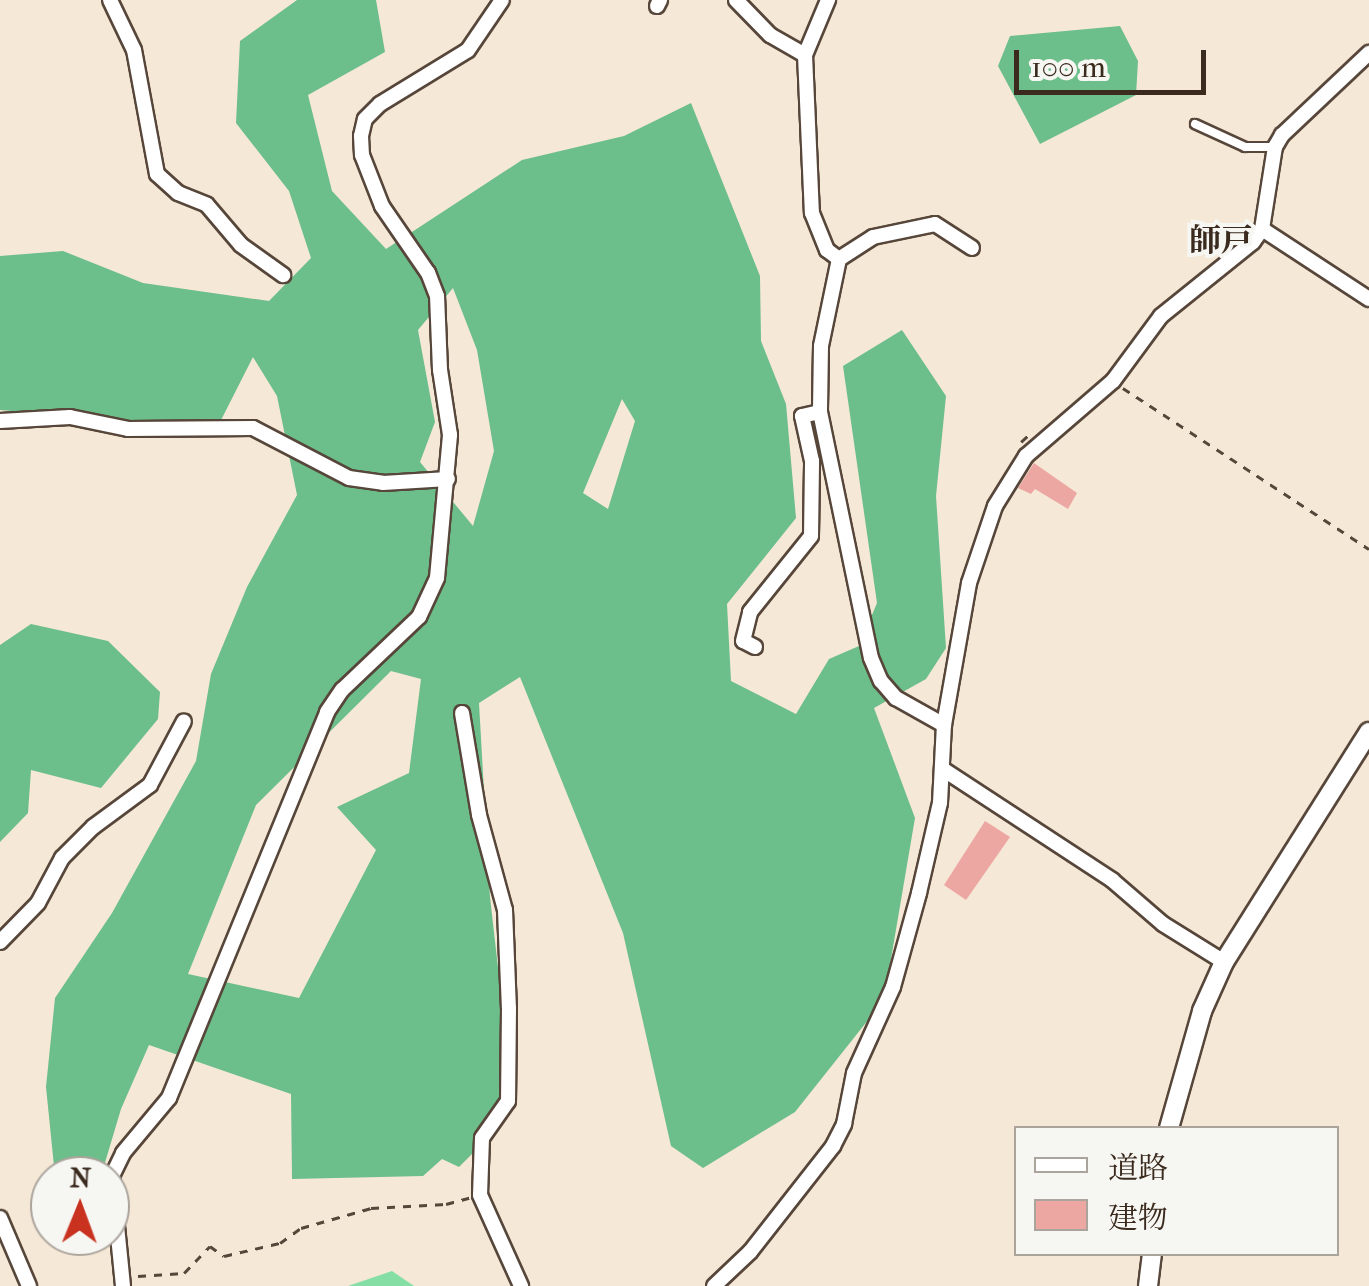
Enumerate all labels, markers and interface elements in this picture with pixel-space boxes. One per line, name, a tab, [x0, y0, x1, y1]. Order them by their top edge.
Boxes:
scale bar	[1019, 30, 1212, 92]
text: 100 m	[1031, 50, 1106, 85]
district label: 師戸	[1189, 222, 1253, 260]
legend	[1014, 1126, 1339, 1256]
text: 道路	[1108, 1151, 1168, 1186]
north arrow	[30, 1156, 130, 1256]
text: N	[70, 1161, 91, 1194]
text: 建物	[1108, 1201, 1168, 1236]

